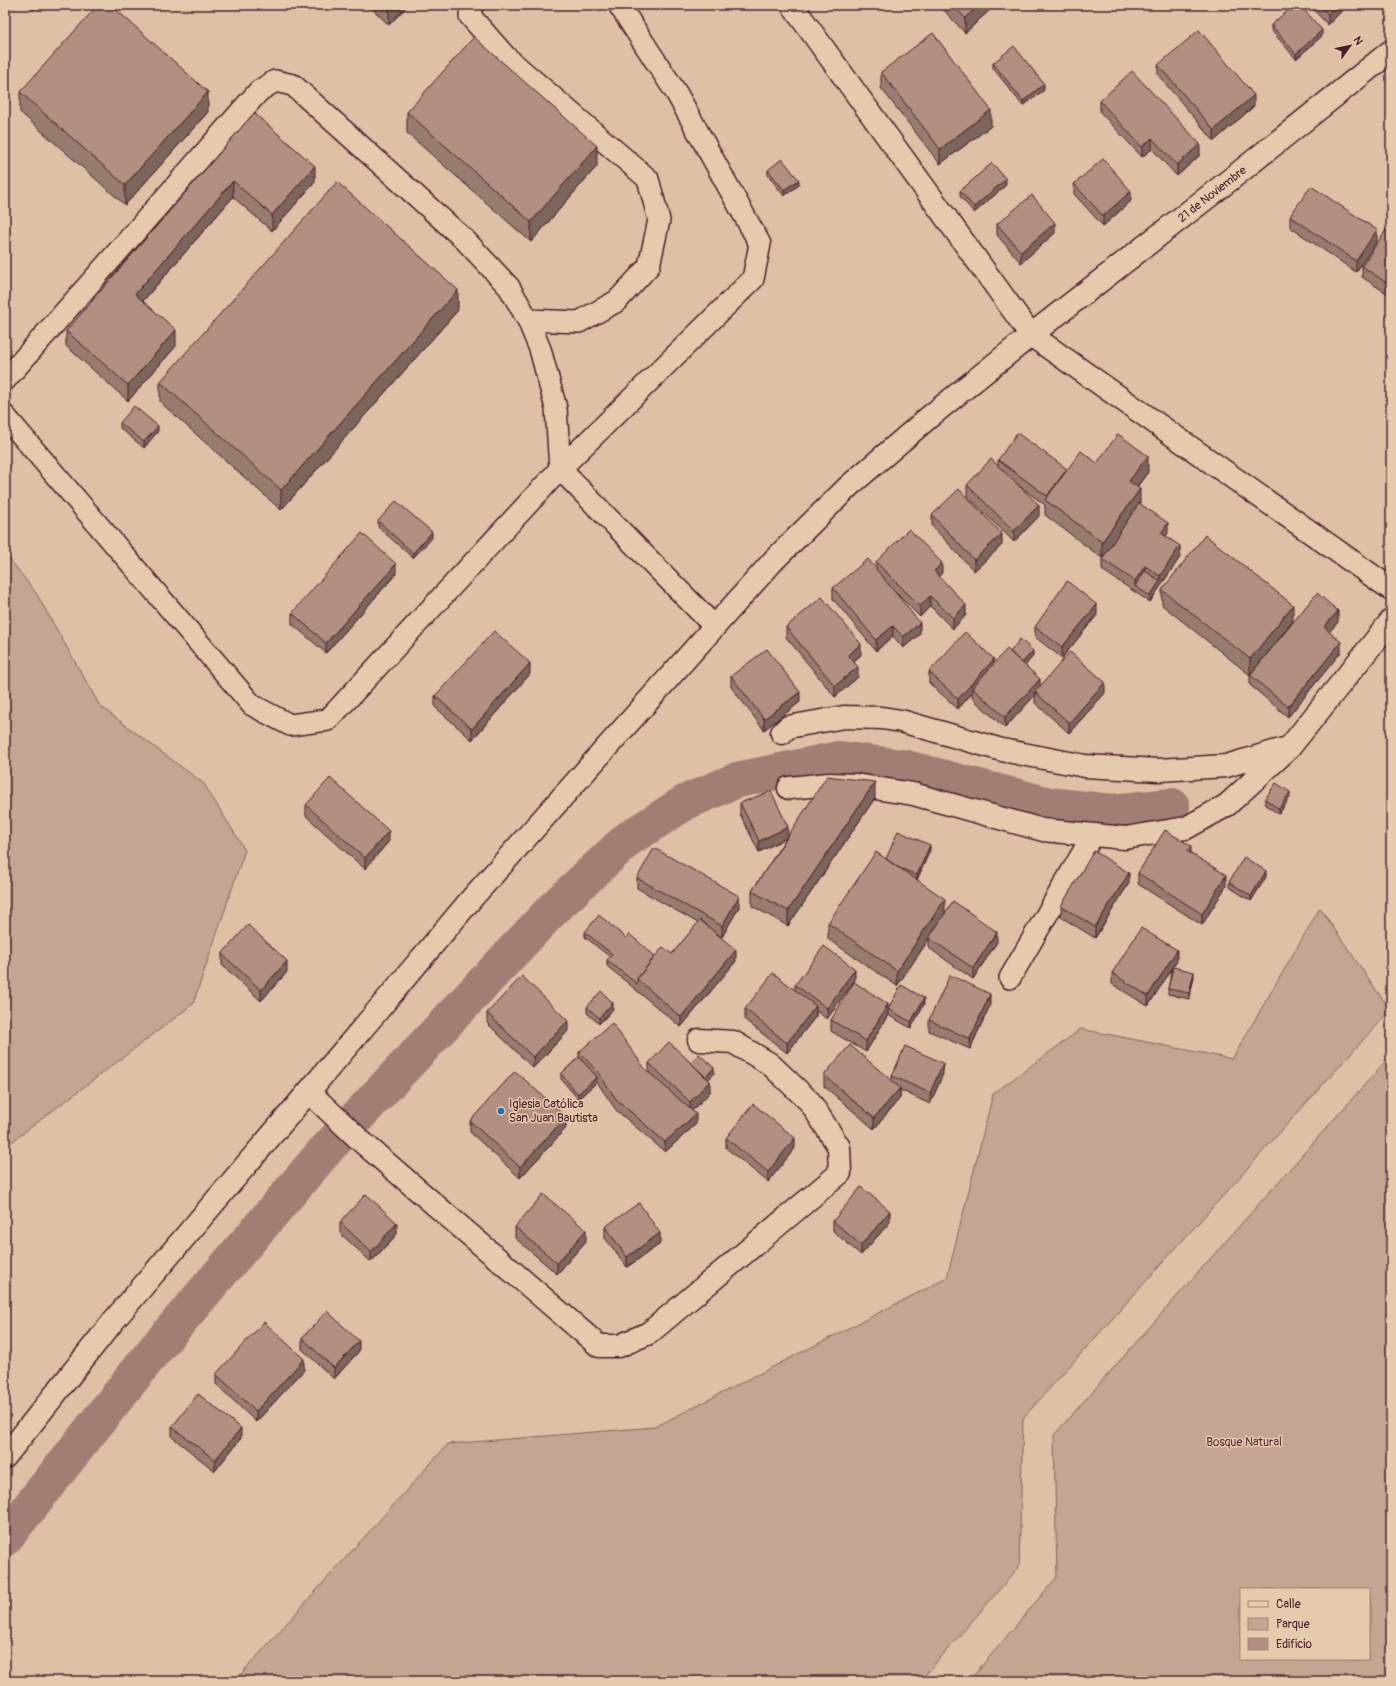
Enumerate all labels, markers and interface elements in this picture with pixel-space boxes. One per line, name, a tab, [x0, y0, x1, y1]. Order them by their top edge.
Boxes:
north arrow	[1330, 26, 1370, 66]
text: N	[1350, 34, 1366, 48]
street label: 21 de Noviembre	[1175, 163, 1250, 226]
place label: Iglesia Católica San Juan Bautista	[509, 1097, 598, 1126]
marker: Iglesia Católica San Juan Bautista	[496, 1106, 506, 1116]
park label: Bosque Natural	[1206, 1435, 1282, 1450]
legend	[1240, 1588, 1370, 1660]
text: Calle	[1276, 1597, 1301, 1612]
text: Parque	[1276, 1617, 1310, 1632]
text: Edificio	[1276, 1637, 1312, 1652]

